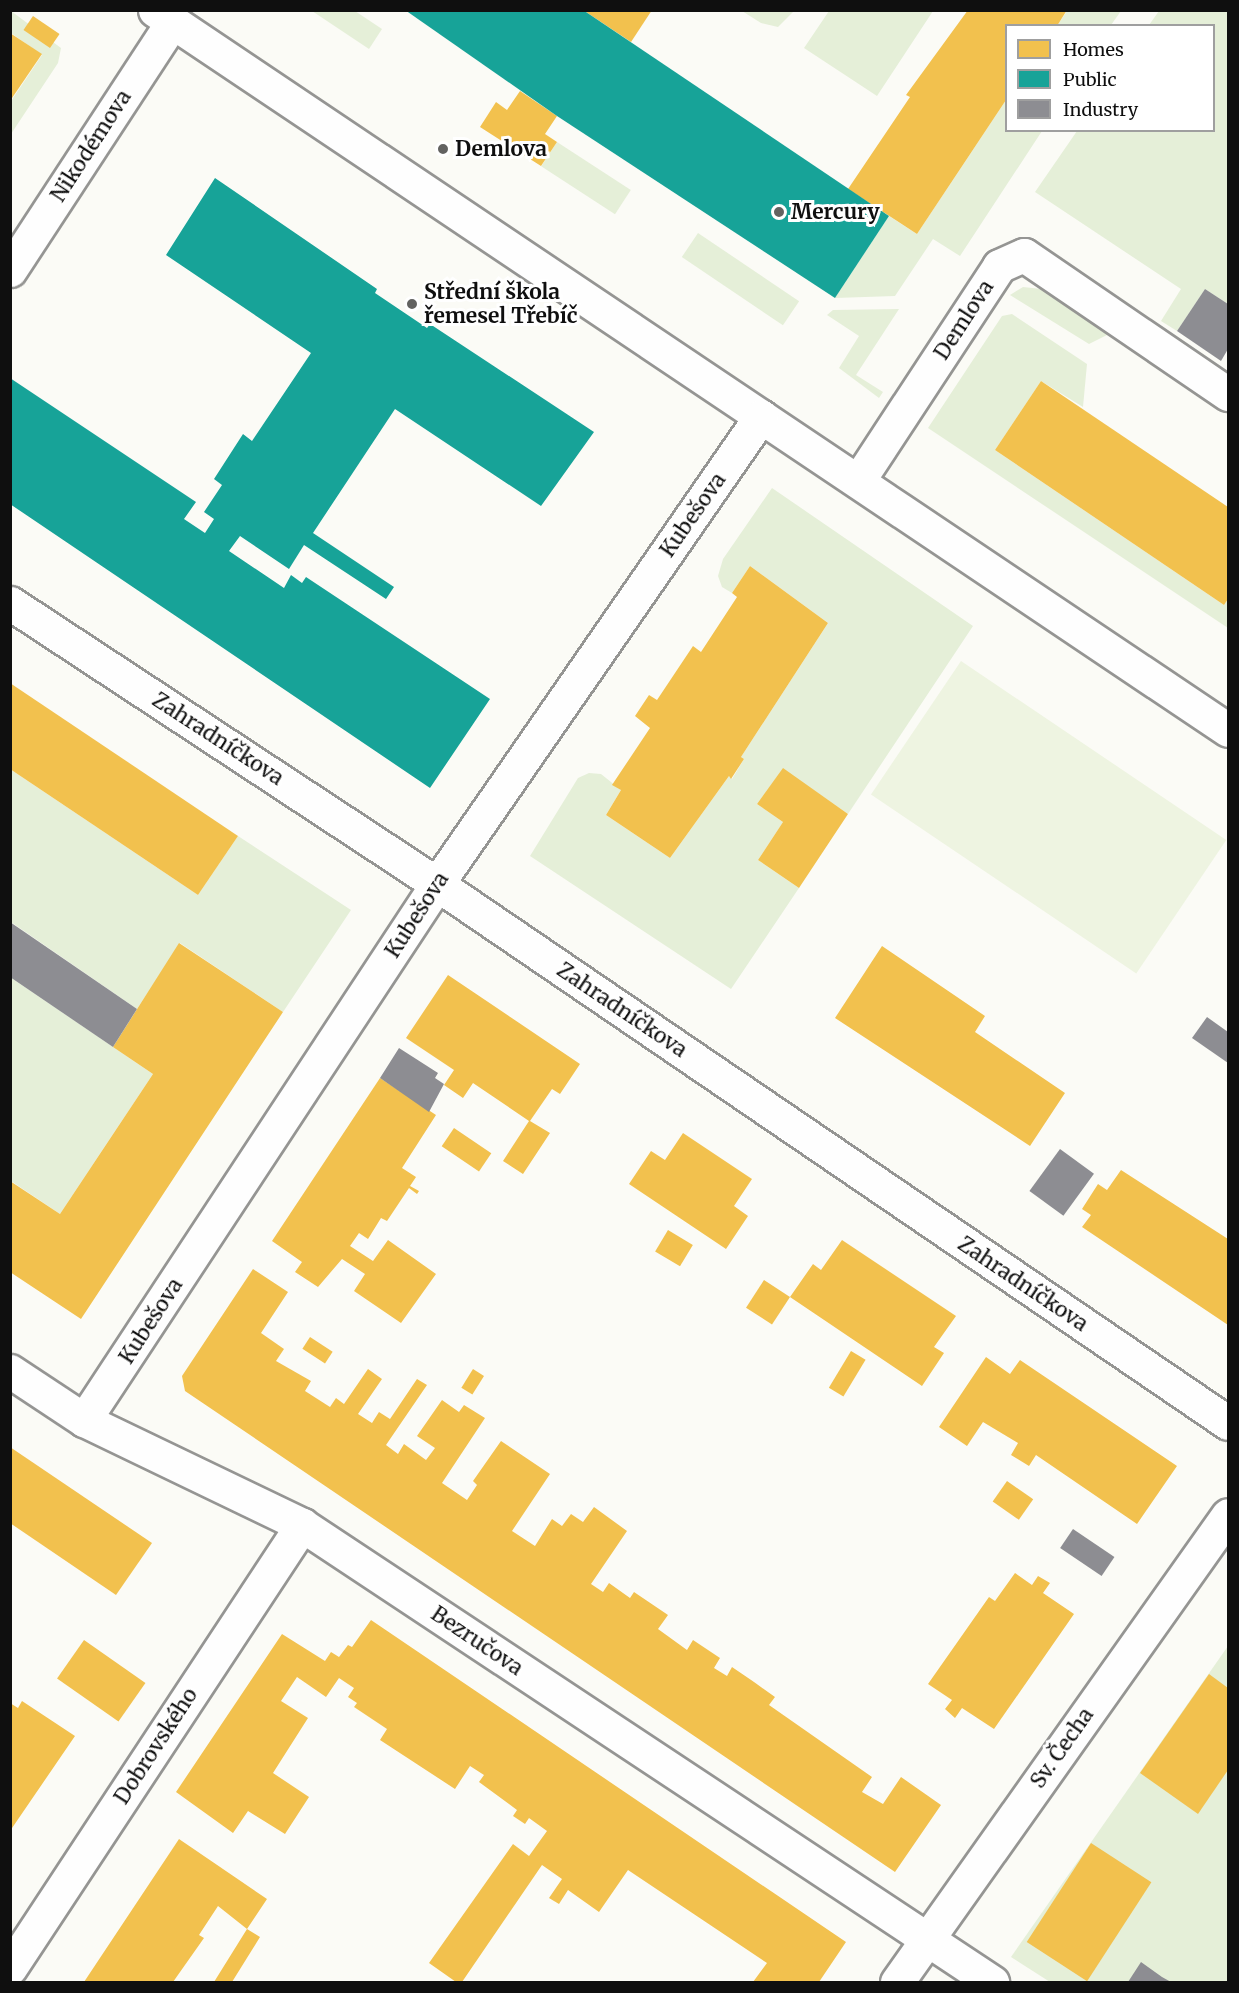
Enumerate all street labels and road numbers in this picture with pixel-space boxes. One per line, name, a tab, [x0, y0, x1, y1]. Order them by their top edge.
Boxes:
street label: Nikodémova	[46, 85, 136, 207]
street label: Demlova	[929, 276, 999, 364]
street label: Kubešova	[655, 468, 731, 562]
street label: Zahradníčkova	[148, 687, 288, 791]
street label: Kubešova	[380, 867, 454, 963]
street label: Zahradníčkova	[552, 957, 692, 1063]
street label: Zahradníčkova	[953, 1231, 1093, 1337]
street label: Kubešova	[114, 1273, 188, 1369]
street label: Bezručova	[426, 1601, 528, 1681]
street label: Dobrovského	[109, 1683, 203, 1809]
street label: Sv. Čecha	[1025, 1703, 1099, 1793]

